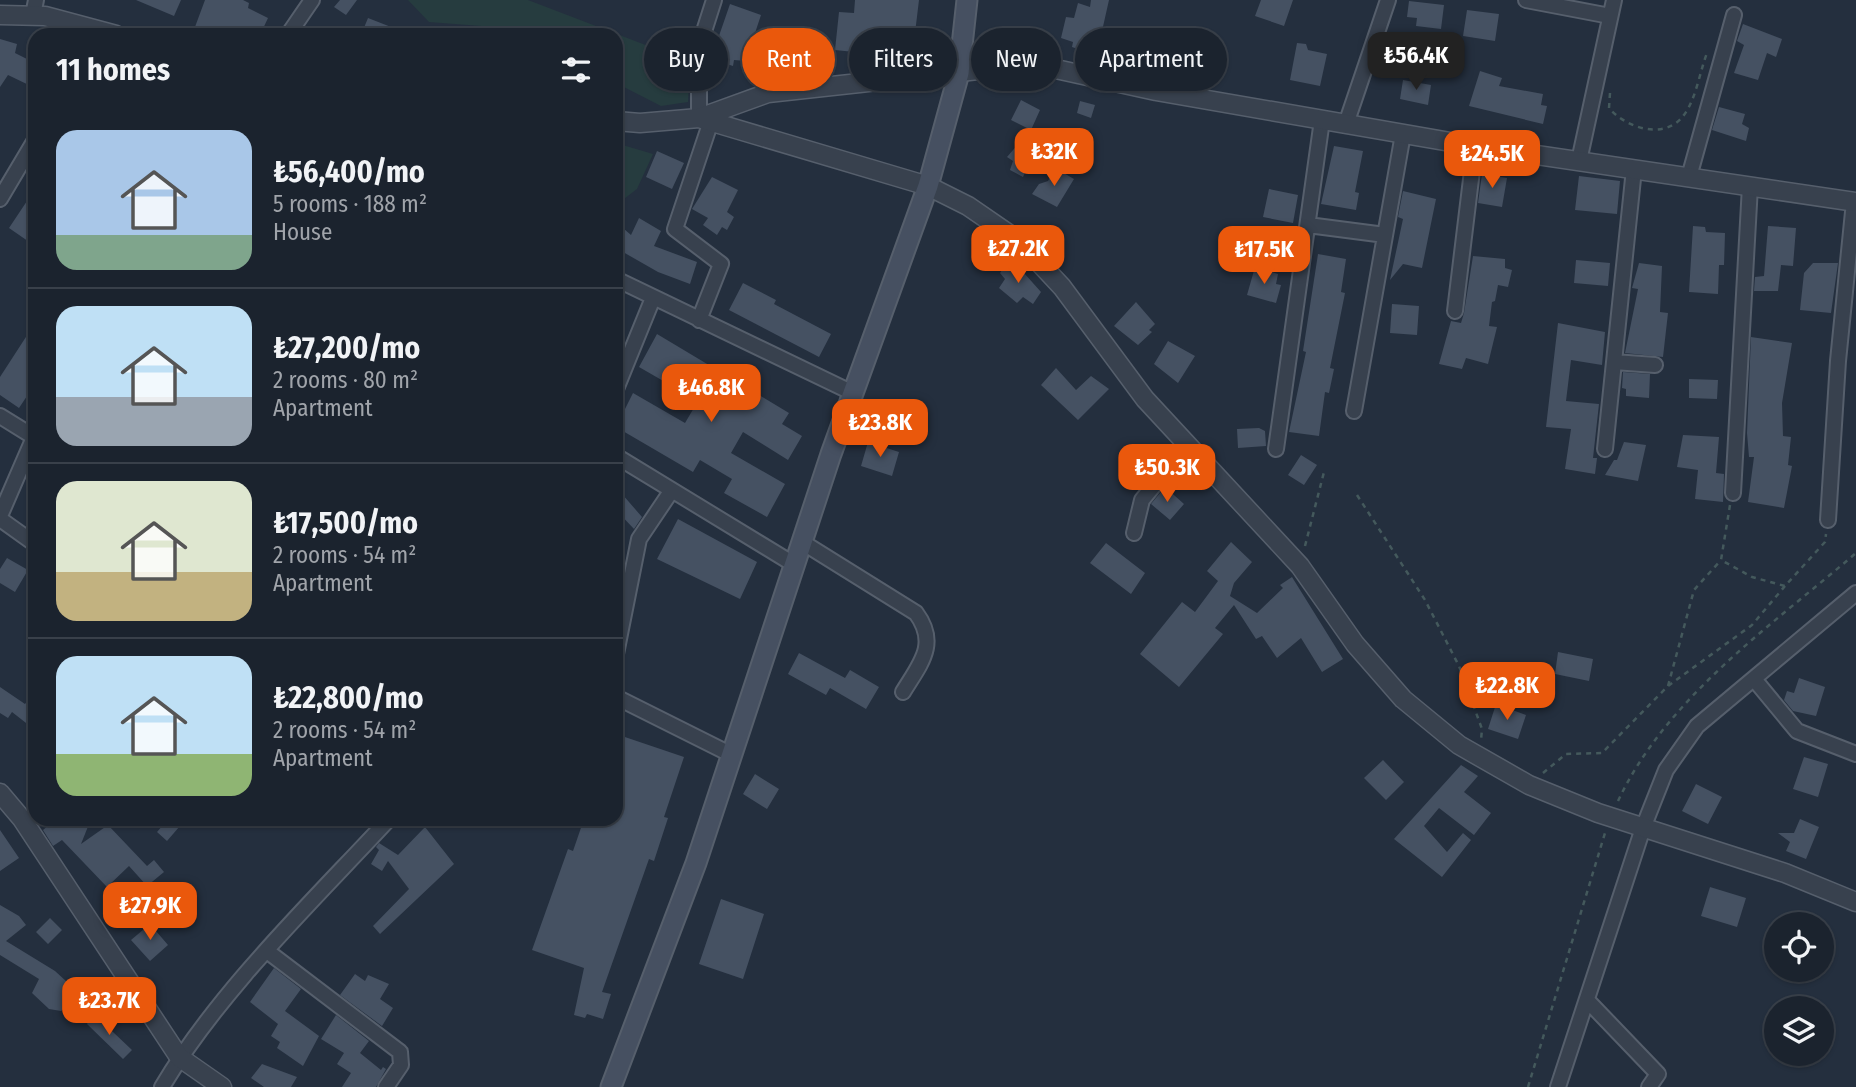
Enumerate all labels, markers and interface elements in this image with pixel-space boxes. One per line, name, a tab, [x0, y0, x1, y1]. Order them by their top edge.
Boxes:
chip: Buy	[644, 28, 728, 91]
chip: Rent	[742, 28, 835, 91]
chip: Filters	[849, 28, 957, 91]
chip: New	[971, 28, 1061, 91]
chip: Apartment	[1075, 28, 1227, 91]
pin: ₺56.4K	[1359, 32, 1473, 92]
text: ₺56.4K	[1384, 41, 1448, 69]
icon: filters	[557, 51, 595, 89]
text: 11 homes	[56, 52, 170, 88]
pin: ₺32K	[1013, 128, 1095, 188]
pin: ₺24.5K	[1435, 130, 1549, 190]
text: ₺32K	[1031, 137, 1077, 165]
text: ₺24.5K	[1460, 139, 1524, 167]
text: ₺56,400/mo	[273, 154, 425, 190]
icon: home	[112, 158, 196, 242]
text: 5 rooms · 188 m²	[273, 190, 427, 218]
text: House	[273, 218, 332, 246]
pin: ₺27.2K	[961, 226, 1075, 285]
pin: ₺17.5K	[1207, 226, 1321, 286]
text: ₺27.2K	[987, 234, 1049, 262]
text: ₺17.5K	[1234, 235, 1294, 263]
text: ₺27,200/mo	[273, 330, 420, 366]
icon: home	[112, 334, 196, 418]
pin: ₺46.8K	[654, 364, 768, 424]
text: 2 rooms · 80 m²	[273, 366, 418, 394]
text: ₺46.8K	[678, 373, 744, 401]
text: Apartment	[273, 394, 373, 422]
pin: ₺23.8K	[823, 400, 937, 459]
text: ₺23.8K	[848, 408, 912, 436]
pin: ₺50.3K	[1110, 444, 1224, 504]
text: ₺50.3K	[1134, 453, 1200, 481]
text: ₺17,500/mo	[273, 505, 418, 541]
icon: home	[112, 509, 196, 593]
text: 2 rooms · 54 m²	[273, 541, 416, 569]
text: Apartment	[273, 569, 373, 597]
pin: ₺22.8K	[1450, 662, 1564, 722]
text: ₺22.8K	[1475, 671, 1539, 699]
text: ₺22,800/mo	[273, 680, 424, 716]
icon: home	[112, 684, 196, 768]
text: 2 rooms · 54 m²	[273, 716, 416, 744]
text: Apartment	[273, 744, 373, 772]
pin: ₺27.9K	[93, 883, 207, 942]
text: ₺27.9K	[119, 891, 181, 919]
map controls	[1764, 912, 1834, 1066]
button: locate	[1764, 912, 1834, 982]
pin: ₺23.7K	[52, 978, 166, 1037]
text: ₺23.7K	[78, 986, 140, 1014]
button: layers	[1764, 996, 1834, 1066]

